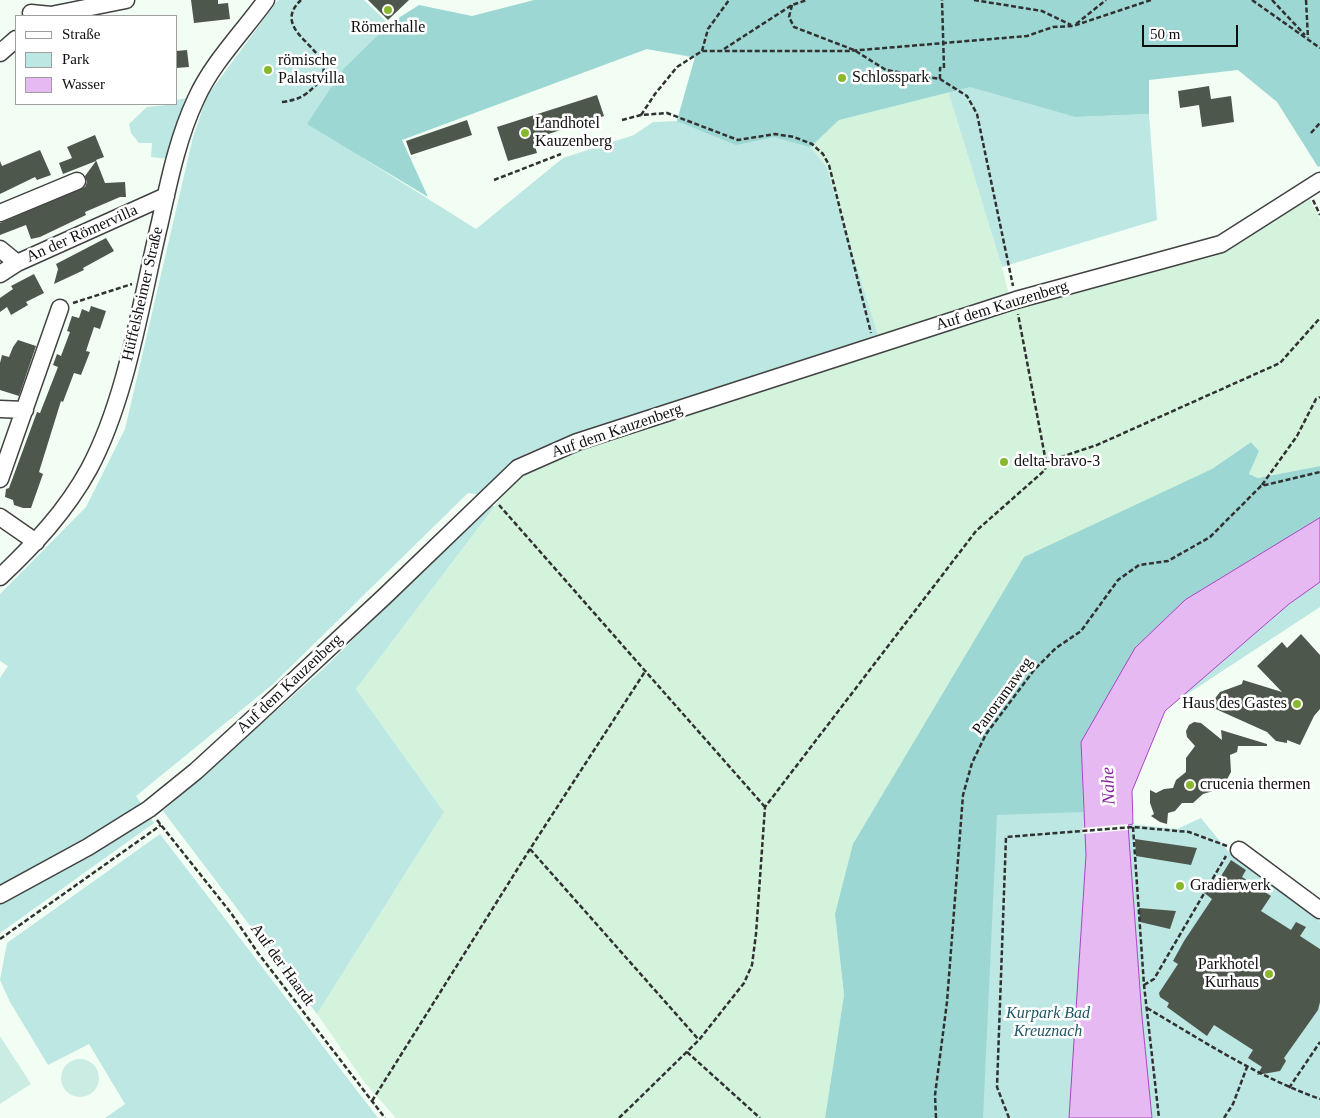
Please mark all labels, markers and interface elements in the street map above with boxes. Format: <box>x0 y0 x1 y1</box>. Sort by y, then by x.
marker: Römerhalle <box>382 4 394 16</box>
legend <box>15 15 178 105</box>
scale bar <box>1145 15 1241 47</box>
place label: Römerhalle <box>351 18 425 38</box>
text: Straße <box>62 26 100 42</box>
text: 50 m <box>1150 26 1180 42</box>
text: Park <box>62 51 90 67</box>
place label: römische Palastvilla <box>278 51 345 89</box>
marker: römische Palastvilla <box>262 64 274 76</box>
place label: Schlosspark <box>852 68 929 88</box>
marker: Schlosspark <box>836 72 848 84</box>
text: Wasser <box>62 76 105 92</box>
place label: Landhotel Kauzenberg <box>535 114 612 152</box>
marker: Landhotel Kauzenberg <box>519 127 531 139</box>
street label: An der Römervilla <box>23 201 141 267</box>
street label: Hüffelsheimer Straße <box>118 225 168 363</box>
street label: Auf dem Kauzenberg <box>933 277 1071 335</box>
street label: Auf dem Kauzenberg <box>549 400 685 462</box>
place label: delta-bravo-3 <box>1014 452 1100 472</box>
marker: delta-bravo-3 <box>998 456 1010 468</box>
street label: Auf dem Kauzenberg <box>233 630 347 738</box>
street label: Panoramaweg <box>969 654 1037 738</box>
place label: Haus des Gastes <box>1182 694 1287 714</box>
marker: Haus des Gastes <box>1291 698 1303 710</box>
water label: Nahe <box>1098 767 1120 805</box>
place label: crucenia thermen <box>1200 775 1311 795</box>
marker: crucenia thermen <box>1184 779 1196 791</box>
place label: Gradierwerk <box>1190 876 1271 896</box>
marker: Gradierwerk <box>1174 880 1186 892</box>
street label: Auf der Haardt <box>246 920 318 1010</box>
place label: Parkhotel Kurhaus <box>1198 955 1259 993</box>
marker: Parkhotel Kurhaus <box>1263 968 1275 980</box>
park label: Kurpark Bad Kreuznach <box>1006 1004 1090 1042</box>

